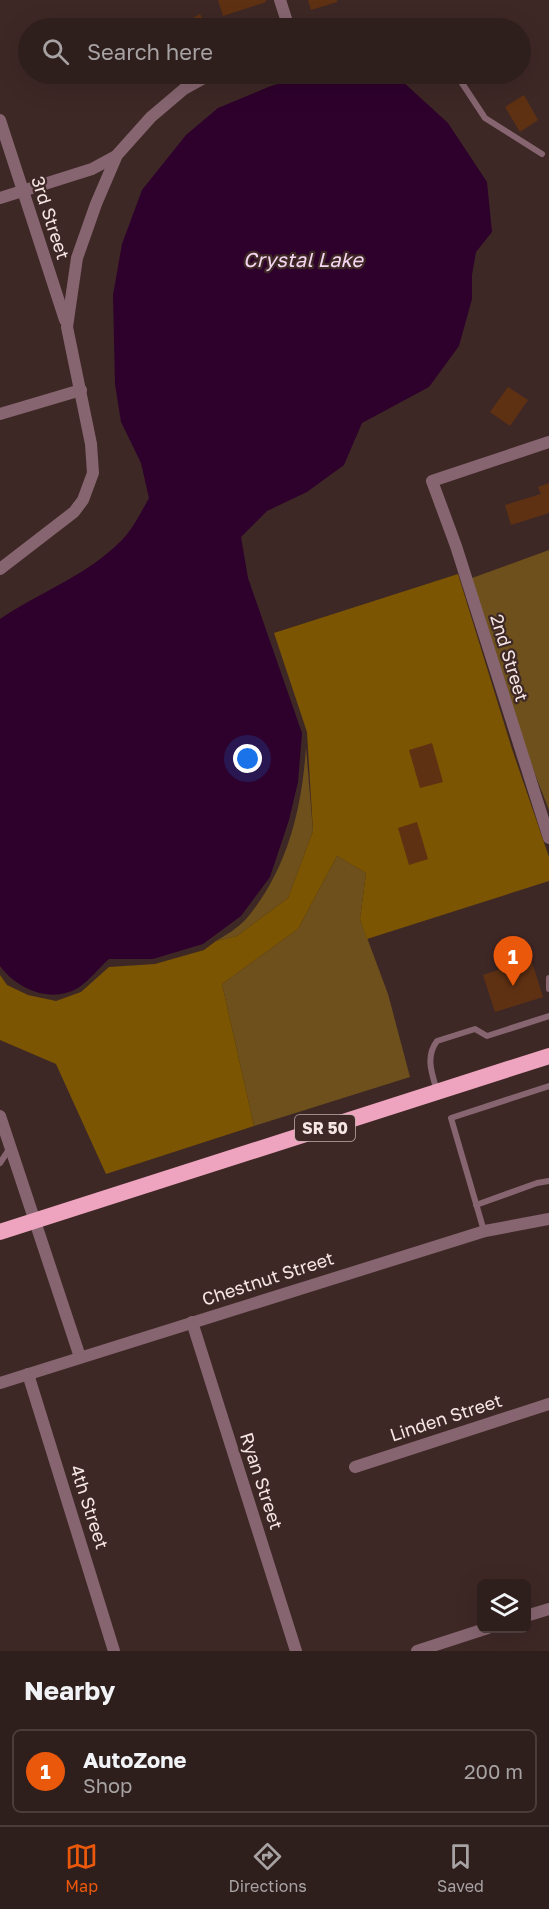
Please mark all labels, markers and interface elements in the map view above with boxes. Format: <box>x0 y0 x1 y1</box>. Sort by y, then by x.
search box <box>18 18 531 84</box>
icon: search <box>39 35 72 68</box>
text: Search here <box>87 38 213 65</box>
street label: 3rd Street <box>27 173 75 262</box>
water label: Crystal Lake <box>243 247 364 272</box>
street label: 2nd Street <box>486 611 534 704</box>
your location <box>233 744 262 773</box>
pin: 1 <box>494 936 532 986</box>
road number: SR 50 <box>295 1115 355 1141</box>
street label: Chestnut Street <box>199 1246 336 1310</box>
street label: Linden Street <box>387 1389 504 1446</box>
street label: Ryan Street <box>236 1429 288 1532</box>
street label: 4th Street <box>66 1462 114 1551</box>
map controls <box>477 1579 531 1633</box>
button: layers <box>477 1579 531 1633</box>
text: Nearby <box>24 1675 115 1706</box>
text: AutoZone <box>83 1746 187 1773</box>
text: 1 <box>40 1759 51 1783</box>
text: 200 m <box>464 1759 523 1783</box>
text: Shop <box>83 1773 132 1797</box>
tab: Map <box>65 1840 98 1896</box>
tab: Directions <box>229 1840 307 1896</box>
tab: Saved <box>437 1840 484 1896</box>

